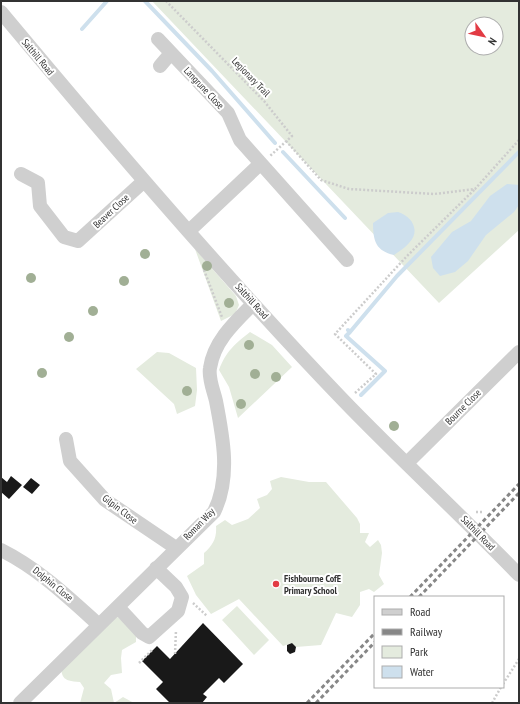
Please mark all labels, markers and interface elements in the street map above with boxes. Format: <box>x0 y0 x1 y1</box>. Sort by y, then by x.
north arrow <box>464 16 504 56</box>
text: N <box>485 35 500 48</box>
street label: Salthill Road <box>19 36 57 78</box>
street label: Legionary Trail <box>229 55 273 100</box>
street label: Langrune Close <box>181 64 227 112</box>
street label: Beaver Close <box>90 191 132 231</box>
street label: Salthill Road <box>233 280 271 322</box>
street label: Bourne Close <box>442 386 484 428</box>
street label: Gilpin Close <box>100 491 140 527</box>
street label: Roman Way <box>181 505 218 543</box>
street label: Salthill Road <box>458 513 498 553</box>
street label: Dolphin Close <box>30 564 76 604</box>
place label: Fishbourne CofE Primary School <box>284 572 341 597</box>
marker: Fishbourne CofE Primary School <box>271 579 281 589</box>
legend <box>374 596 504 688</box>
text: Road <box>410 604 430 619</box>
text: Railway <box>410 624 443 639</box>
text: Park <box>410 644 428 659</box>
text: Water <box>410 664 435 679</box>

